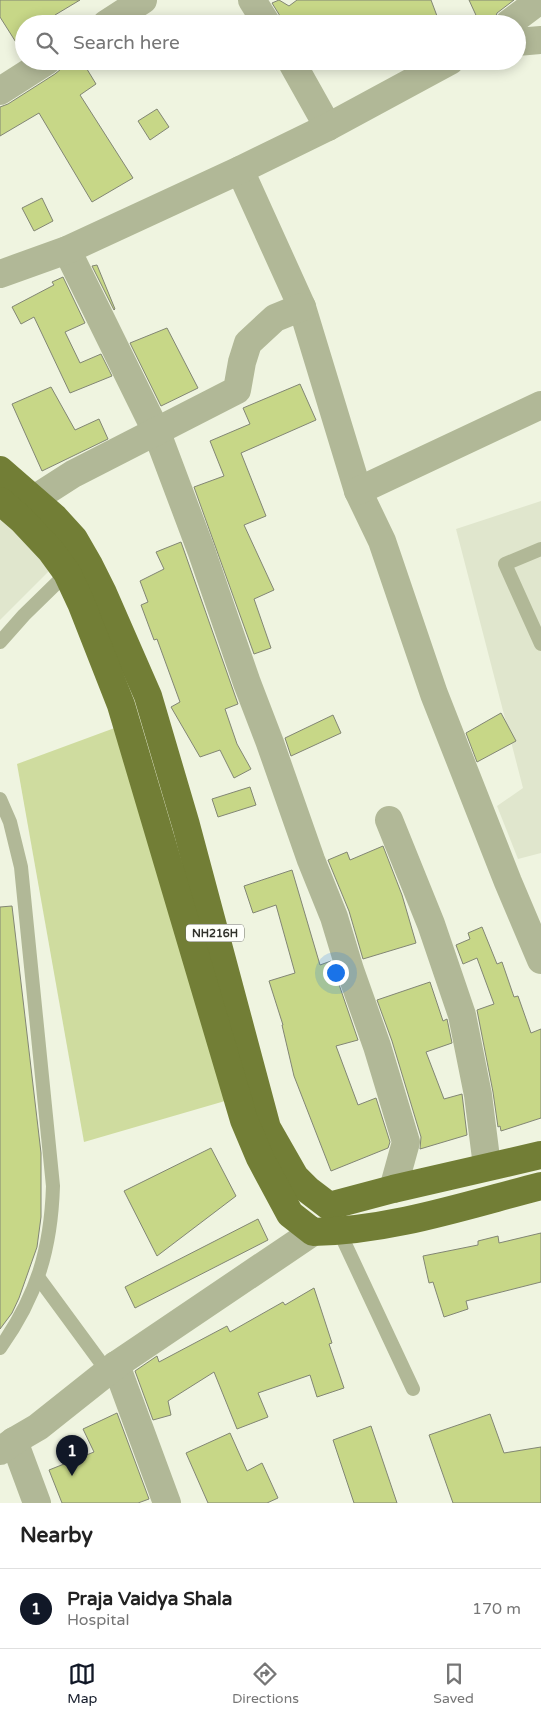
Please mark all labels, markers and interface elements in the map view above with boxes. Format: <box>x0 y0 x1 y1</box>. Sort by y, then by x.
search box <box>15 15 526 70</box>
icon: search <box>33 29 61 57</box>
text: Search here <box>73 32 180 54</box>
road number: NH216H <box>186 924 244 941</box>
your location <box>323 960 349 986</box>
pin: 1 <box>56 1435 88 1476</box>
text: Nearby <box>20 1523 93 1548</box>
text: Praja Vaidya Shala <box>67 1588 232 1610</box>
text: 1 <box>31 1599 41 1619</box>
text: 170 m <box>472 1599 521 1619</box>
text: Hospital <box>67 1610 129 1630</box>
tab: Map <box>67 1660 97 1707</box>
tab: Directions <box>232 1660 299 1707</box>
tab: Saved <box>433 1660 474 1707</box>

